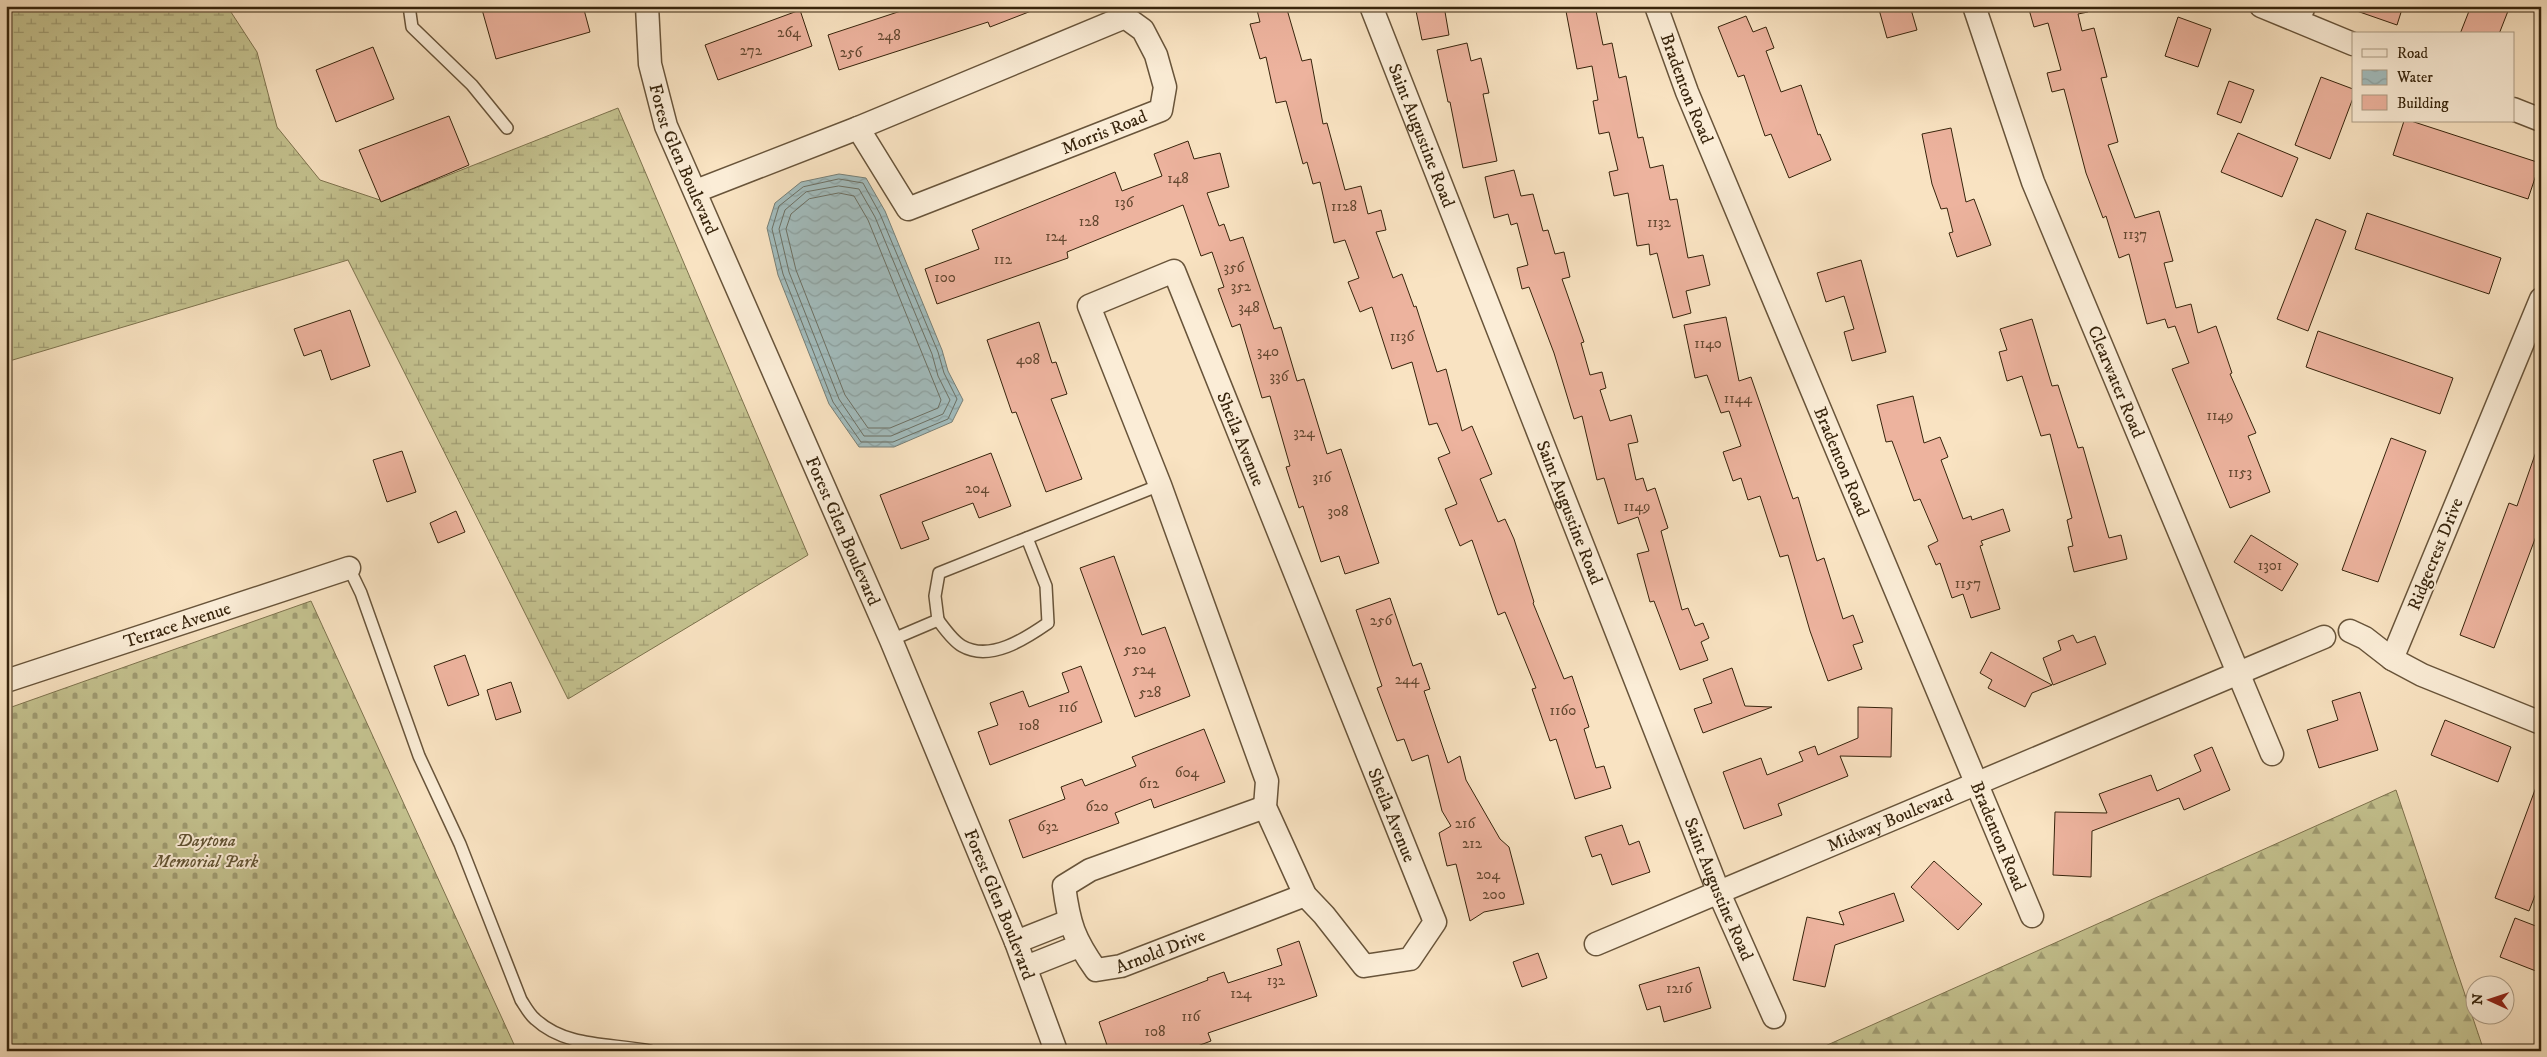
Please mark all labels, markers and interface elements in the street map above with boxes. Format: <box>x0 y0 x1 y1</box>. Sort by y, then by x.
house number: 264 <box>777 23 801 42</box>
house number: 248 <box>877 26 901 45</box>
street label: Bradenton Road <box>1655 31 1717 147</box>
legend <box>2352 32 2514 122</box>
house number: 272 <box>740 41 763 60</box>
house number: 256 <box>840 43 863 62</box>
text: Road <box>2397 44 2429 63</box>
street label: Saint Augustine Road <box>1383 61 1459 211</box>
text: Water <box>2396 68 2433 87</box>
street label: Forest Glen Boulevard <box>644 82 722 238</box>
text: Building <box>2397 94 2449 113</box>
street label: Morris Road <box>1059 106 1150 160</box>
house number: 148 <box>1167 169 1189 188</box>
house number: 136 <box>1115 193 1135 212</box>
house number: 1128 <box>1331 197 1357 216</box>
house number: 128 <box>1079 212 1099 231</box>
house number: 1132 <box>1647 213 1672 232</box>
house number: 1137 <box>2123 225 2147 244</box>
house number: 124 <box>1045 227 1067 246</box>
house number: 112 <box>994 250 1013 269</box>
house number: 356 <box>1224 258 1246 277</box>
house number: 100 <box>934 268 956 287</box>
house number: 352 <box>1231 277 1252 296</box>
house number: 348 <box>1238 298 1260 317</box>
street label: Clearwater Road <box>2082 323 2149 441</box>
house number: 1136 <box>1390 327 1415 346</box>
house number: 1140 <box>1694 334 1722 353</box>
house number: 340 <box>1257 342 1279 361</box>
house number: 408 <box>1016 350 1040 369</box>
house number: 336 <box>1270 367 1290 386</box>
street label: Sheila Avenue <box>1211 389 1269 490</box>
house number: 1144 <box>1724 389 1753 408</box>
street label: Bradenton Road <box>1808 404 1873 520</box>
house number: 1149 <box>2206 406 2234 425</box>
house number: 324 <box>1293 423 1315 442</box>
street label: Saint Augustine Road <box>1531 438 1607 588</box>
street label: Forest Glen Boulevard <box>800 453 885 609</box>
house number: 1153 <box>2228 463 2252 482</box>
house number: 316 <box>1313 468 1333 487</box>
house number: 204 <box>965 479 989 498</box>
street label: Ridgecrest Drive <box>2403 495 2468 614</box>
house number: 1149 <box>1623 497 1651 516</box>
house number: 308 <box>1327 502 1349 521</box>
house number: 1301 <box>2258 556 2282 575</box>
house number: 1157 <box>1955 574 1981 593</box>
street label: Terrace Avenue <box>121 598 234 653</box>
house number: 256 <box>1370 611 1393 630</box>
house number: 520 <box>1124 640 1146 659</box>
house number: 524 <box>1132 660 1156 679</box>
house number: 244 <box>1395 670 1420 689</box>
house number: 528 <box>1139 683 1161 702</box>
house number: 116 <box>1059 698 1079 717</box>
house number: 1160 <box>1550 701 1576 720</box>
house number: 108 <box>1018 716 1040 735</box>
house number: 604 <box>1175 763 1200 782</box>
street label: Sheila Avenue <box>1362 765 1420 866</box>
house number: 612 <box>1139 774 1160 793</box>
street label: Bradenton Road <box>1965 778 2030 894</box>
street label: Midway Boulevard <box>1824 785 1957 857</box>
house number: 620 <box>1085 797 1109 816</box>
house number: 216 <box>1455 814 1477 833</box>
street label: Saint Augustine Road <box>1679 815 1758 964</box>
house number: 632 <box>1038 817 1059 836</box>
street label: Forest Glen Boulevard <box>959 826 1039 983</box>
park label: Daytona Memorial Park <box>152 830 259 873</box>
house number: 212 <box>1462 834 1483 853</box>
house number: 204 <box>1476 865 1500 884</box>
house number: 200 <box>1482 885 1506 904</box>
street label: Arnold Drive <box>1112 925 1209 979</box>
house number: 132 <box>1267 971 1286 990</box>
north arrow <box>2464 974 2514 1024</box>
house number: 1216 <box>1666 979 1693 998</box>
house number: 124 <box>1230 984 1252 1003</box>
text: N <box>2469 993 2487 1006</box>
house number: 116 <box>1182 1007 1202 1026</box>
house number: 108 <box>1144 1022 1166 1041</box>

